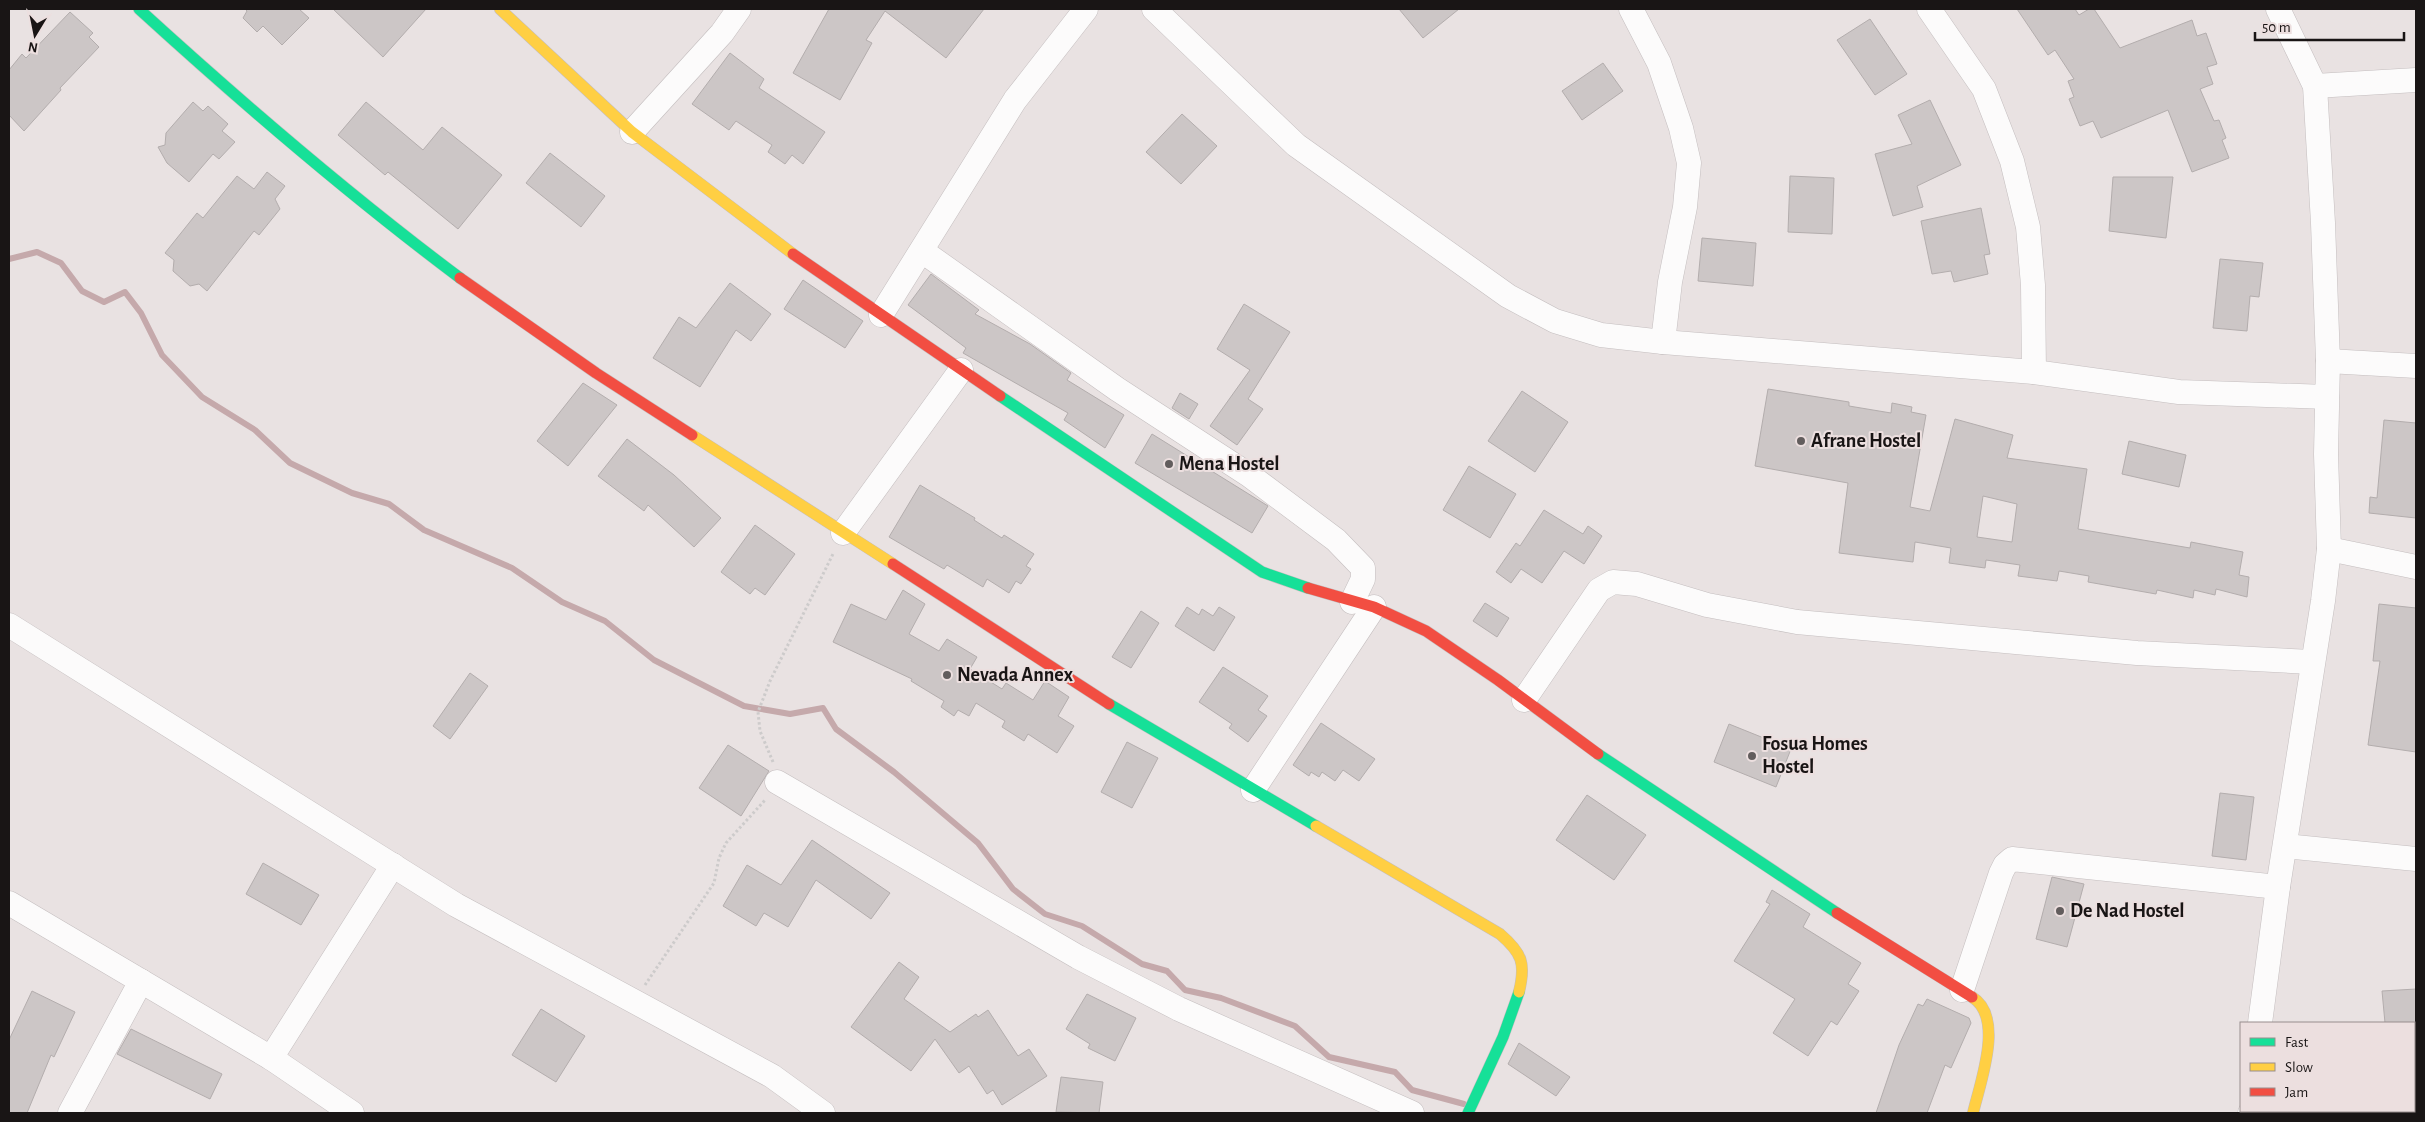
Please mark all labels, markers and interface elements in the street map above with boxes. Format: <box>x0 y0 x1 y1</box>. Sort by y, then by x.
north arrow <box>10 10 60 60</box>
scale bar <box>2255 10 2404 42</box>
text: 50 m <box>2262 20 2291 35</box>
text: N <box>27 39 39 55</box>
place label: Afrane Hostel <box>1811 431 1921 451</box>
marker: Afrane Hostel <box>1795 435 1807 447</box>
place label: Mena Hostel <box>1179 454 1280 474</box>
marker: Mena Hostel <box>1163 458 1175 470</box>
place label: Nevada Annex <box>957 665 1074 685</box>
marker: Nevada Annex <box>941 669 953 681</box>
place label: Fosua Homes Hostel <box>1762 734 1868 777</box>
marker: Fosua Homes Hostel <box>1746 750 1758 762</box>
place label: De Nad Hostel <box>2070 901 2185 921</box>
marker: De Nad Hostel <box>2054 905 2066 917</box>
legend <box>2240 1022 2415 1112</box>
text: Fast <box>2285 1035 2309 1050</box>
text: Slow <box>2285 1060 2313 1075</box>
text: Jam <box>2285 1085 2308 1100</box>

